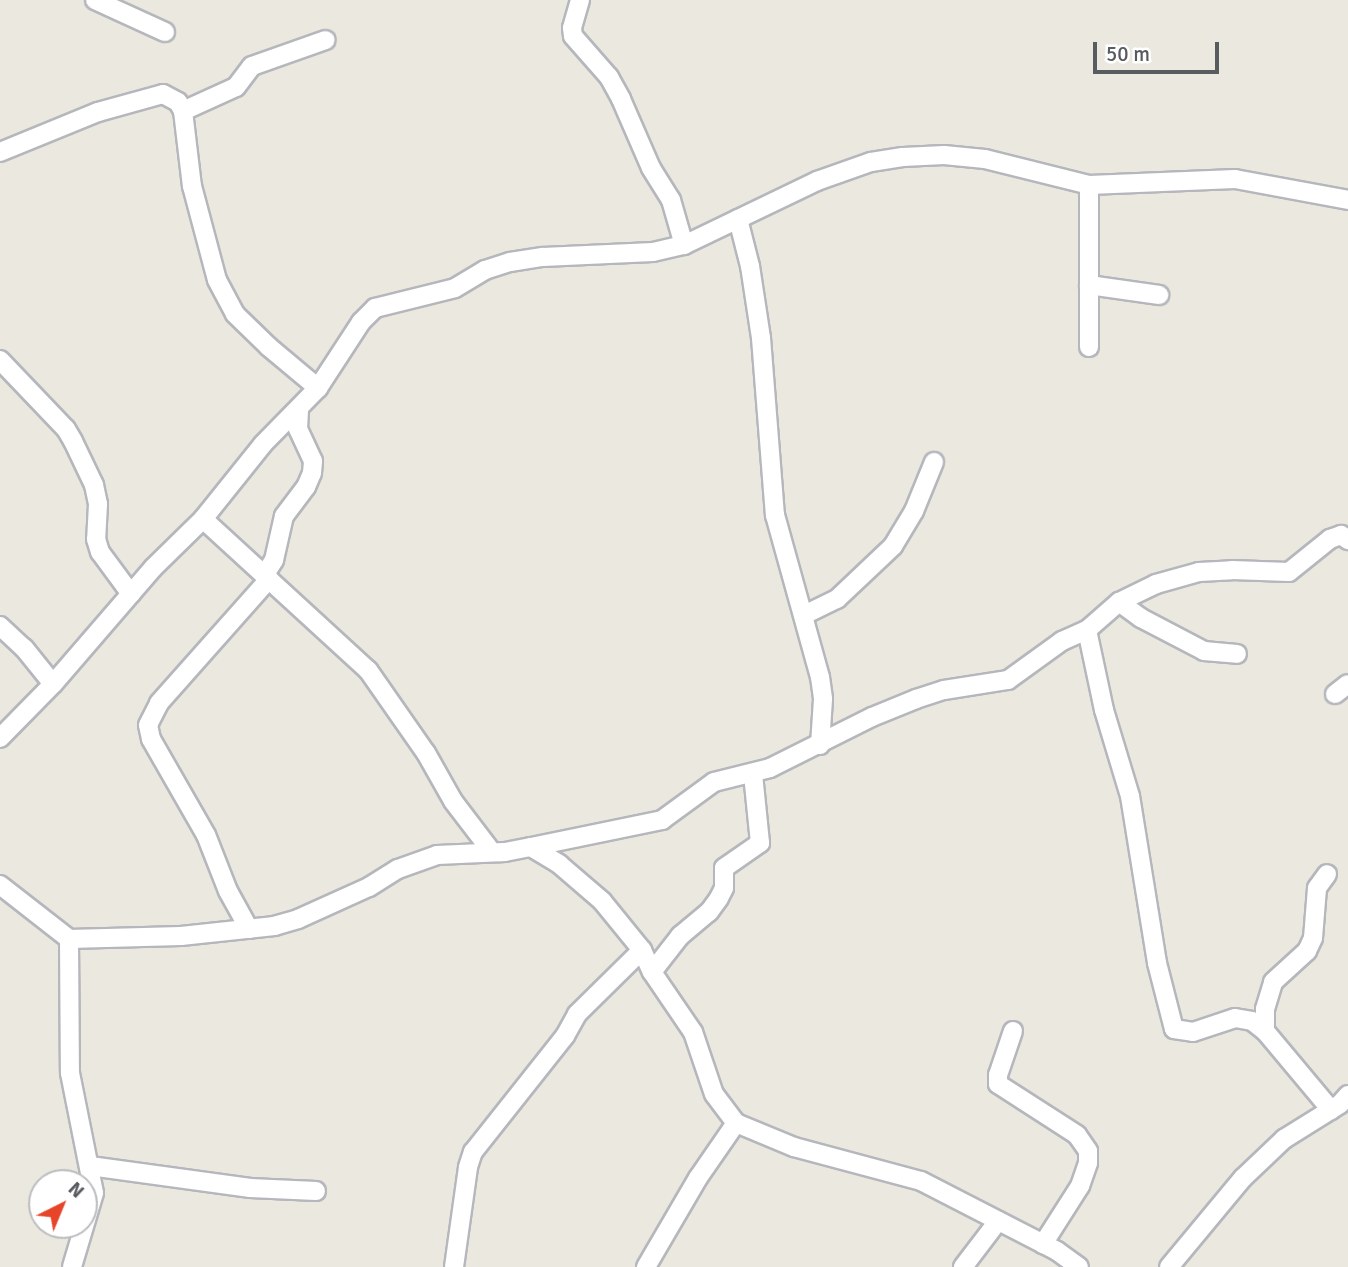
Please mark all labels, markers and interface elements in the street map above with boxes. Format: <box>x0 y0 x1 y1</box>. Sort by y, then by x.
scale bar <box>1096 28 1222 72</box>
text: 50 m <box>1106 41 1150 67</box>
north arrow <box>28 1169 98 1239</box>
text: N <box>63 1177 89 1203</box>

